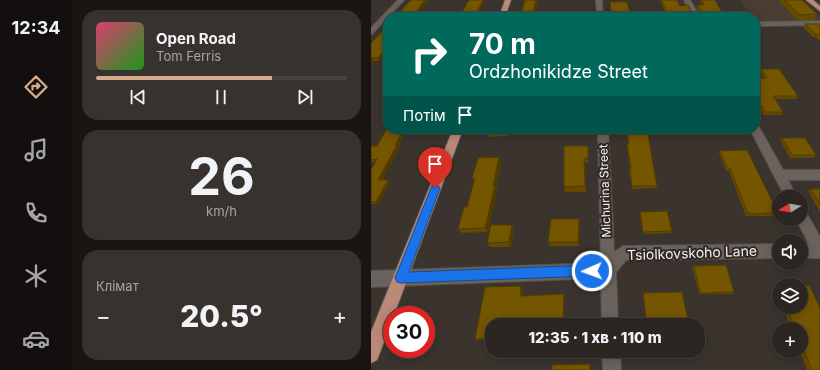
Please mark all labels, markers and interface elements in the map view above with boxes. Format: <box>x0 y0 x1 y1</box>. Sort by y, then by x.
text: 12:34 <box>12 17 60 38</box>
text: 70 m <box>469 27 536 61</box>
icon: right <box>403 28 455 80</box>
text: Open Road <box>156 29 236 48</box>
text: Tom Ferris <box>156 48 221 64</box>
text: Ordzhonikidze Street <box>469 61 648 82</box>
icon: directions <box>22 73 50 101</box>
icon: previous <box>127 86 149 108</box>
icon: pause <box>210 86 232 108</box>
icon: next <box>294 86 316 108</box>
icon: arrive <box>454 104 476 126</box>
text: Потім <box>403 106 446 125</box>
icon: music <box>22 136 50 164</box>
street label: Michurina Street <box>595 144 614 238</box>
text: 26 <box>188 145 255 208</box>
pin <box>418 147 452 188</box>
icon: arrive <box>424 153 446 175</box>
north arrow <box>772 190 808 226</box>
map controls <box>772 190 808 358</box>
icon: phone <box>22 199 50 227</box>
text: km/h <box>206 203 237 219</box>
button: sound <box>772 234 808 270</box>
street label: Tsiolkovskoho Lane <box>627 242 757 263</box>
position arrow <box>571 250 613 292</box>
icon: climate <box>22 262 50 290</box>
text: Клімат <box>96 278 139 294</box>
button: layers <box>772 278 808 314</box>
text: 20.5° <box>180 298 263 334</box>
text: − <box>96 303 111 329</box>
text: + <box>332 303 347 329</box>
speed limit sign: 30 <box>383 306 435 358</box>
button: + <box>772 322 808 358</box>
icon: car <box>22 325 50 353</box>
text: 12:35 · 1 хв · 110 m <box>528 328 662 347</box>

